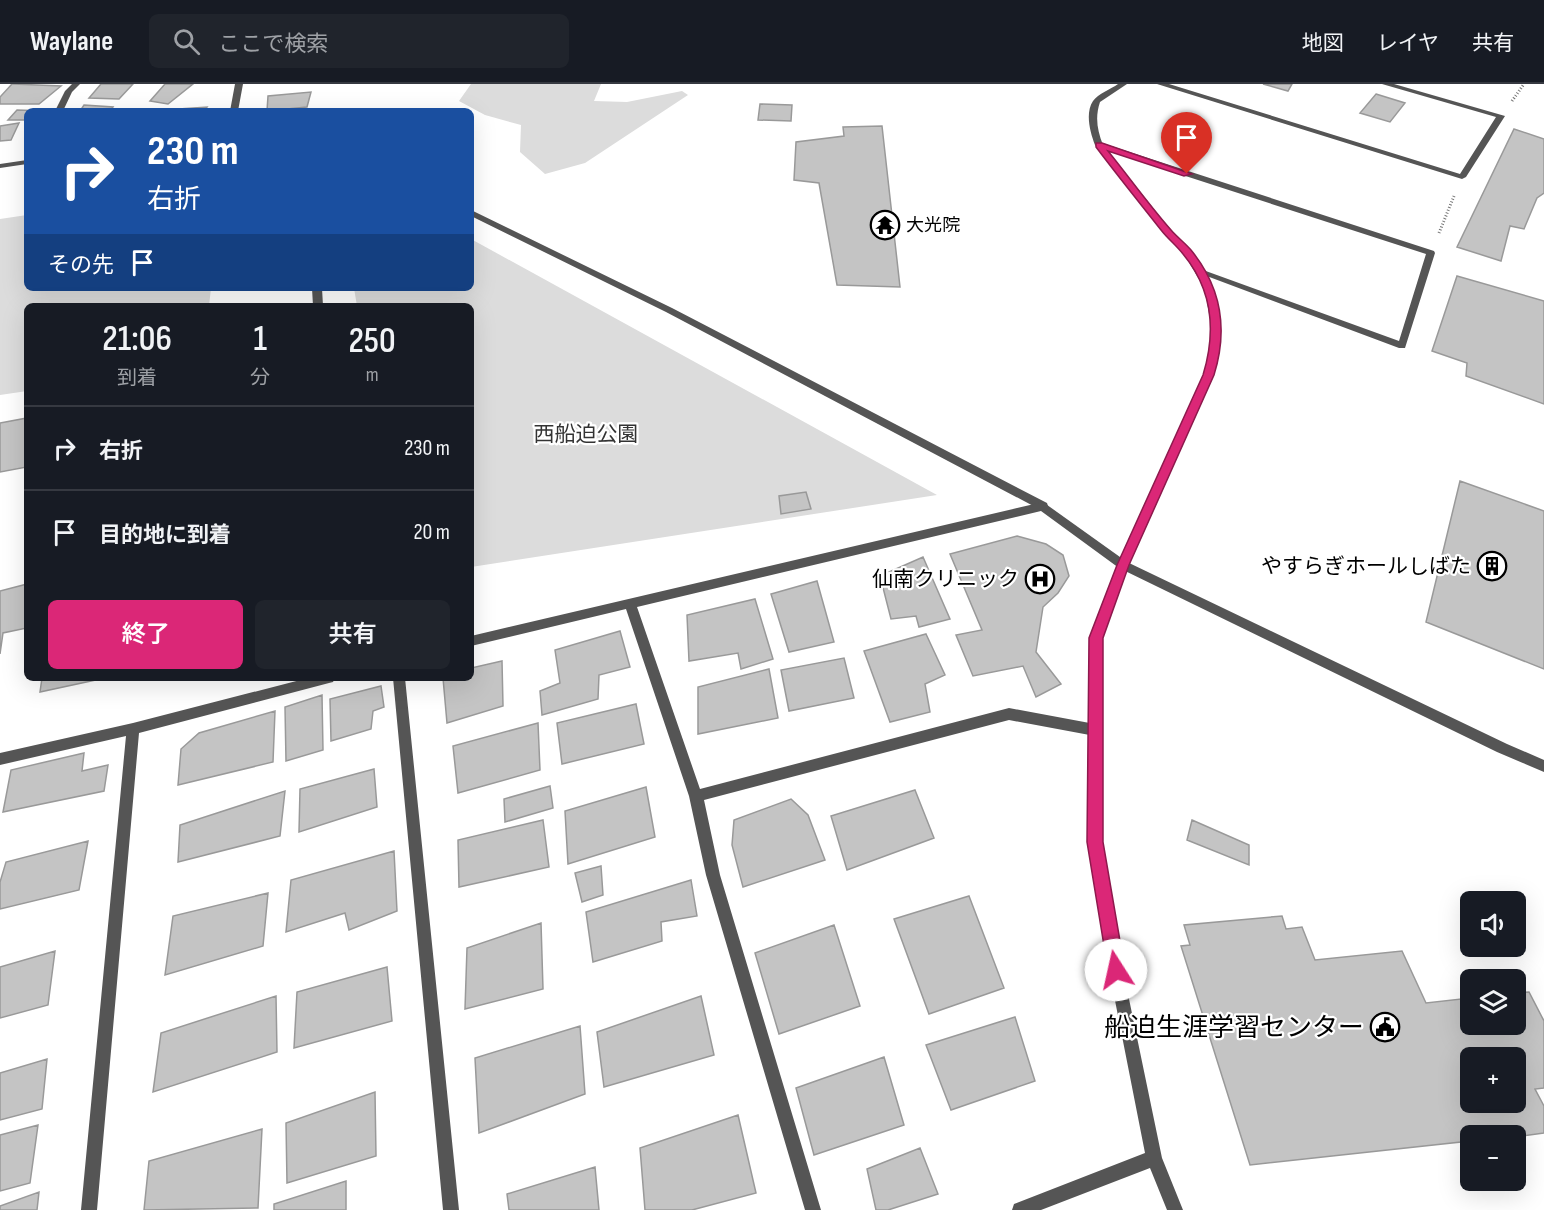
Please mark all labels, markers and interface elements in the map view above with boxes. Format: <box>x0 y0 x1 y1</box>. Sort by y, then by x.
search box <box>149 14 569 68</box>
text: Waylane <box>30 25 113 58</box>
icon: search <box>170 25 203 58</box>
text: ここで検索 <box>218 31 328 58</box>
text: 地図 <box>1302 31 1344 56</box>
text: レイヤ <box>1377 31 1439 56</box>
text: 共有 <box>1472 31 1514 56</box>
pin <box>1161 112 1212 174</box>
icon: arrive <box>1170 121 1203 154</box>
text: 230 m <box>147 126 239 177</box>
icon: right <box>48 132 126 210</box>
text: 右折 <box>147 184 201 216</box>
temple icon: 大光院 <box>869 209 901 241</box>
place label: 大光院 <box>906 215 960 236</box>
icon: arrive <box>126 246 159 279</box>
text: その先 <box>48 252 114 279</box>
text: 21:06 <box>102 318 172 361</box>
text: 1 <box>253 318 267 361</box>
text: 250 <box>348 320 396 363</box>
text: m <box>366 363 378 387</box>
text: 到着 <box>117 366 157 390</box>
text: 分 <box>250 366 270 390</box>
park label: 西船迫公園 <box>534 422 639 447</box>
icon: right <box>48 432 81 465</box>
text: 230 m <box>404 435 450 462</box>
text: 右折 <box>99 438 143 465</box>
icon: arrive <box>48 516 81 549</box>
text: 20 m <box>414 519 450 546</box>
text: 目的地に到着 <box>99 522 231 549</box>
building icon: やすらぎホールしばた <box>1476 550 1508 582</box>
place label: やすらぎホールしばた <box>1261 554 1471 579</box>
hospital icon: 仙南クリニック <box>1024 563 1056 595</box>
place label: 仙南クリニック <box>872 567 1019 592</box>
button: 終了 <box>48 600 243 669</box>
button: 共有 <box>255 600 450 669</box>
map controls <box>1460 891 1526 1191</box>
button: sound <box>1460 891 1526 957</box>
position arrow <box>1084 938 1148 1002</box>
button: layers <box>1460 969 1526 1035</box>
public building icon: 船迫生涯学習センター <box>1369 1011 1401 1043</box>
place label: 船迫生涯学習センター <box>1104 1013 1364 1044</box>
button: + <box>1460 1047 1526 1113</box>
button: − <box>1460 1125 1526 1191</box>

